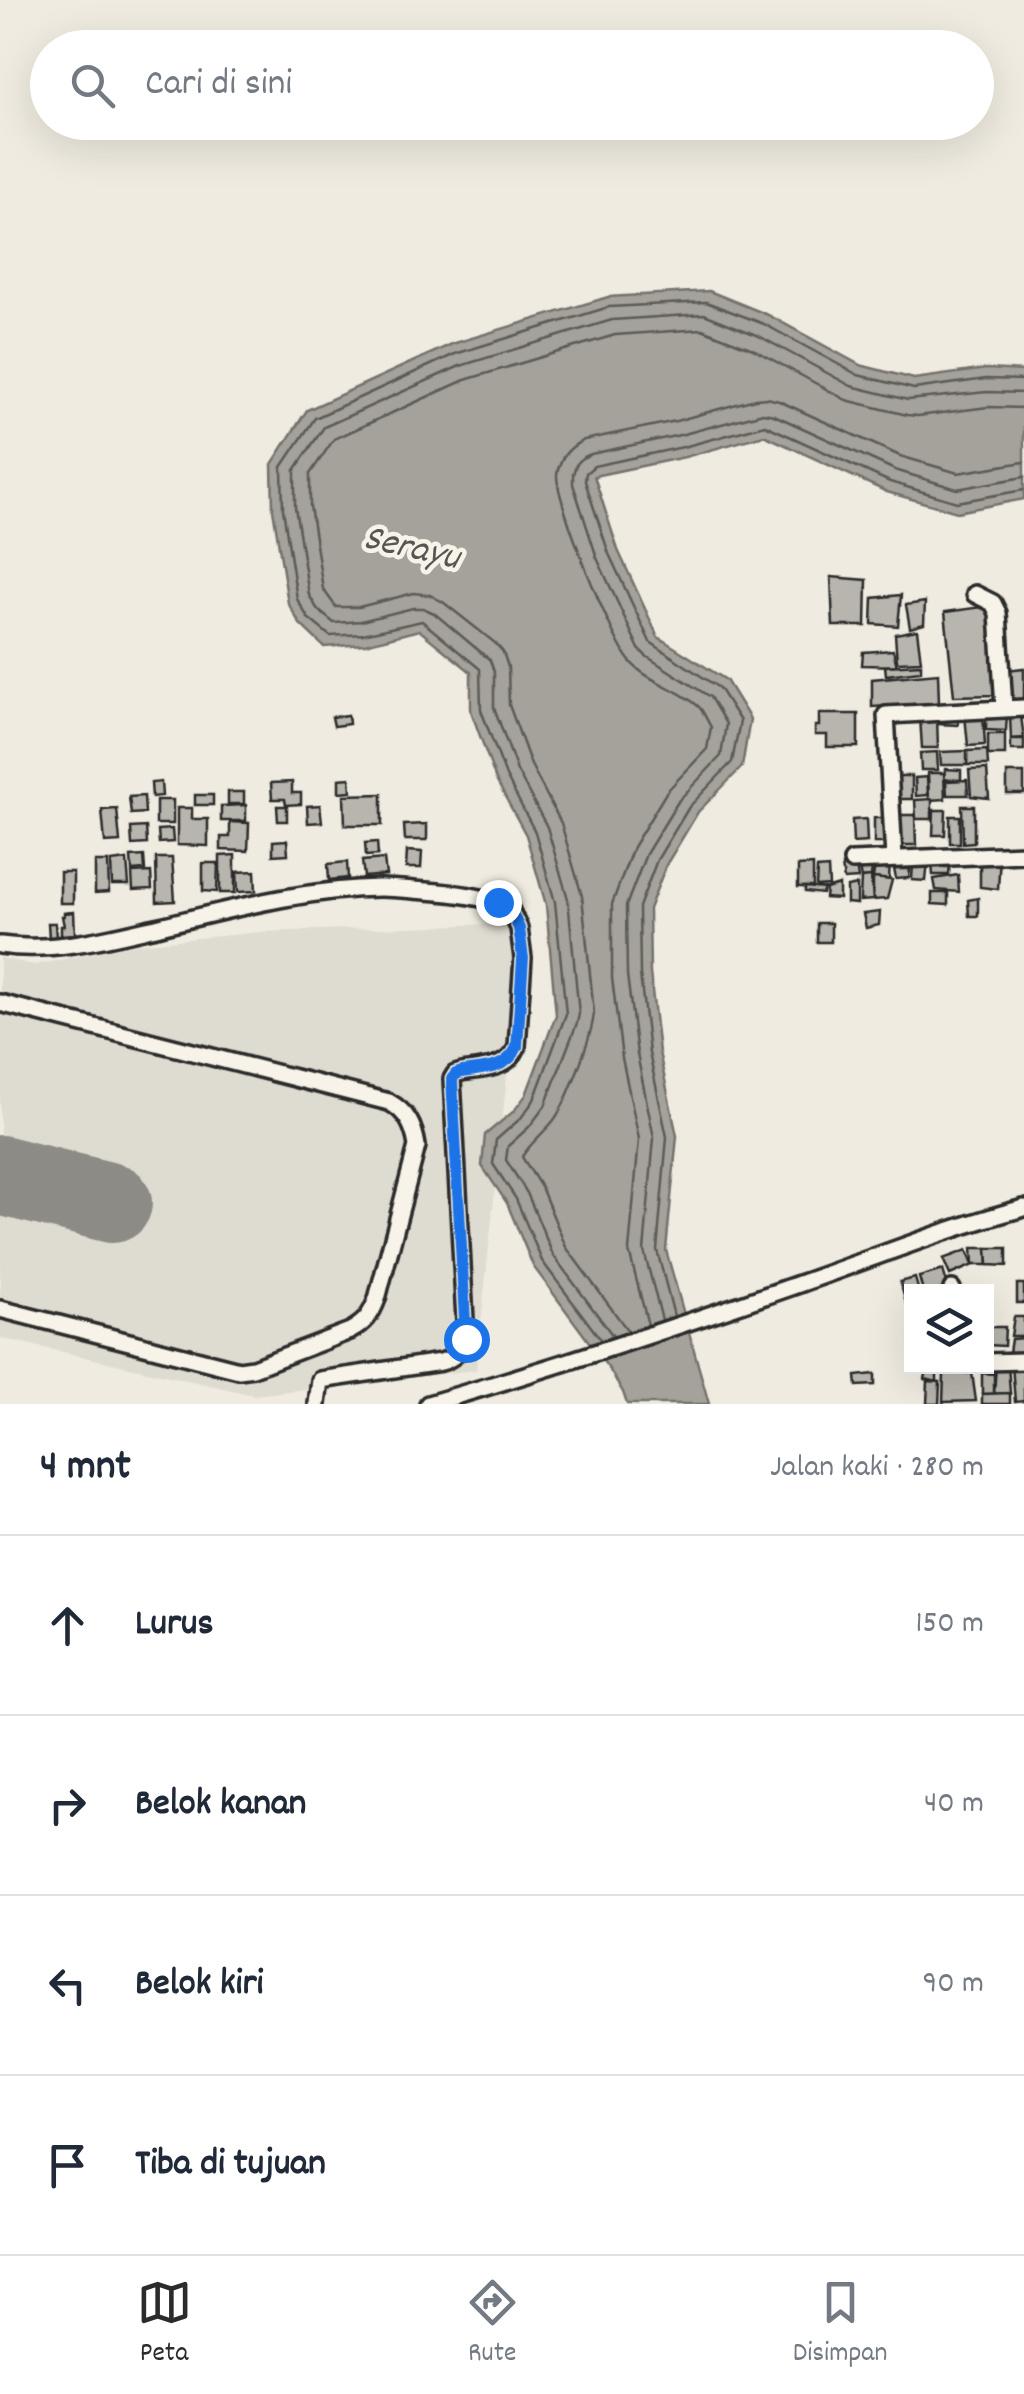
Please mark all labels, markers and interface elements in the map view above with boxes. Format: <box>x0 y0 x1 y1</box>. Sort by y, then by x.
search box <box>30 30 994 140</box>
icon: search <box>65 58 120 113</box>
text: Cari di sini <box>145 58 292 113</box>
water label: Serayu <box>357 512 467 588</box>
route end <box>476 880 522 926</box>
map controls <box>904 1284 994 1374</box>
button: layers <box>904 1284 994 1374</box>
route start <box>444 1317 490 1363</box>
text: 4 mnt <box>40 1439 131 1499</box>
text: Jalan kaki · 280 m <box>770 1446 984 1492</box>
icon: ahead <box>40 1598 95 1653</box>
text: Lurus <box>135 1598 213 1653</box>
text: 150 m <box>915 1602 984 1648</box>
icon: right <box>40 1778 95 1833</box>
text: Belok kanan <box>135 1778 306 1833</box>
text: 40 m <box>924 1782 984 1828</box>
icon: left <box>40 1958 95 2013</box>
text: Belok kiri <box>135 1958 264 2013</box>
text: 90 m <box>923 1962 984 2008</box>
icon: arrive <box>40 2138 95 2193</box>
text: Tiba di tujuan <box>135 2138 326 2193</box>
tab: Peta <box>137 2275 192 2375</box>
tab: Rute <box>465 2275 520 2375</box>
tab: Disimpan <box>793 2275 887 2375</box>

